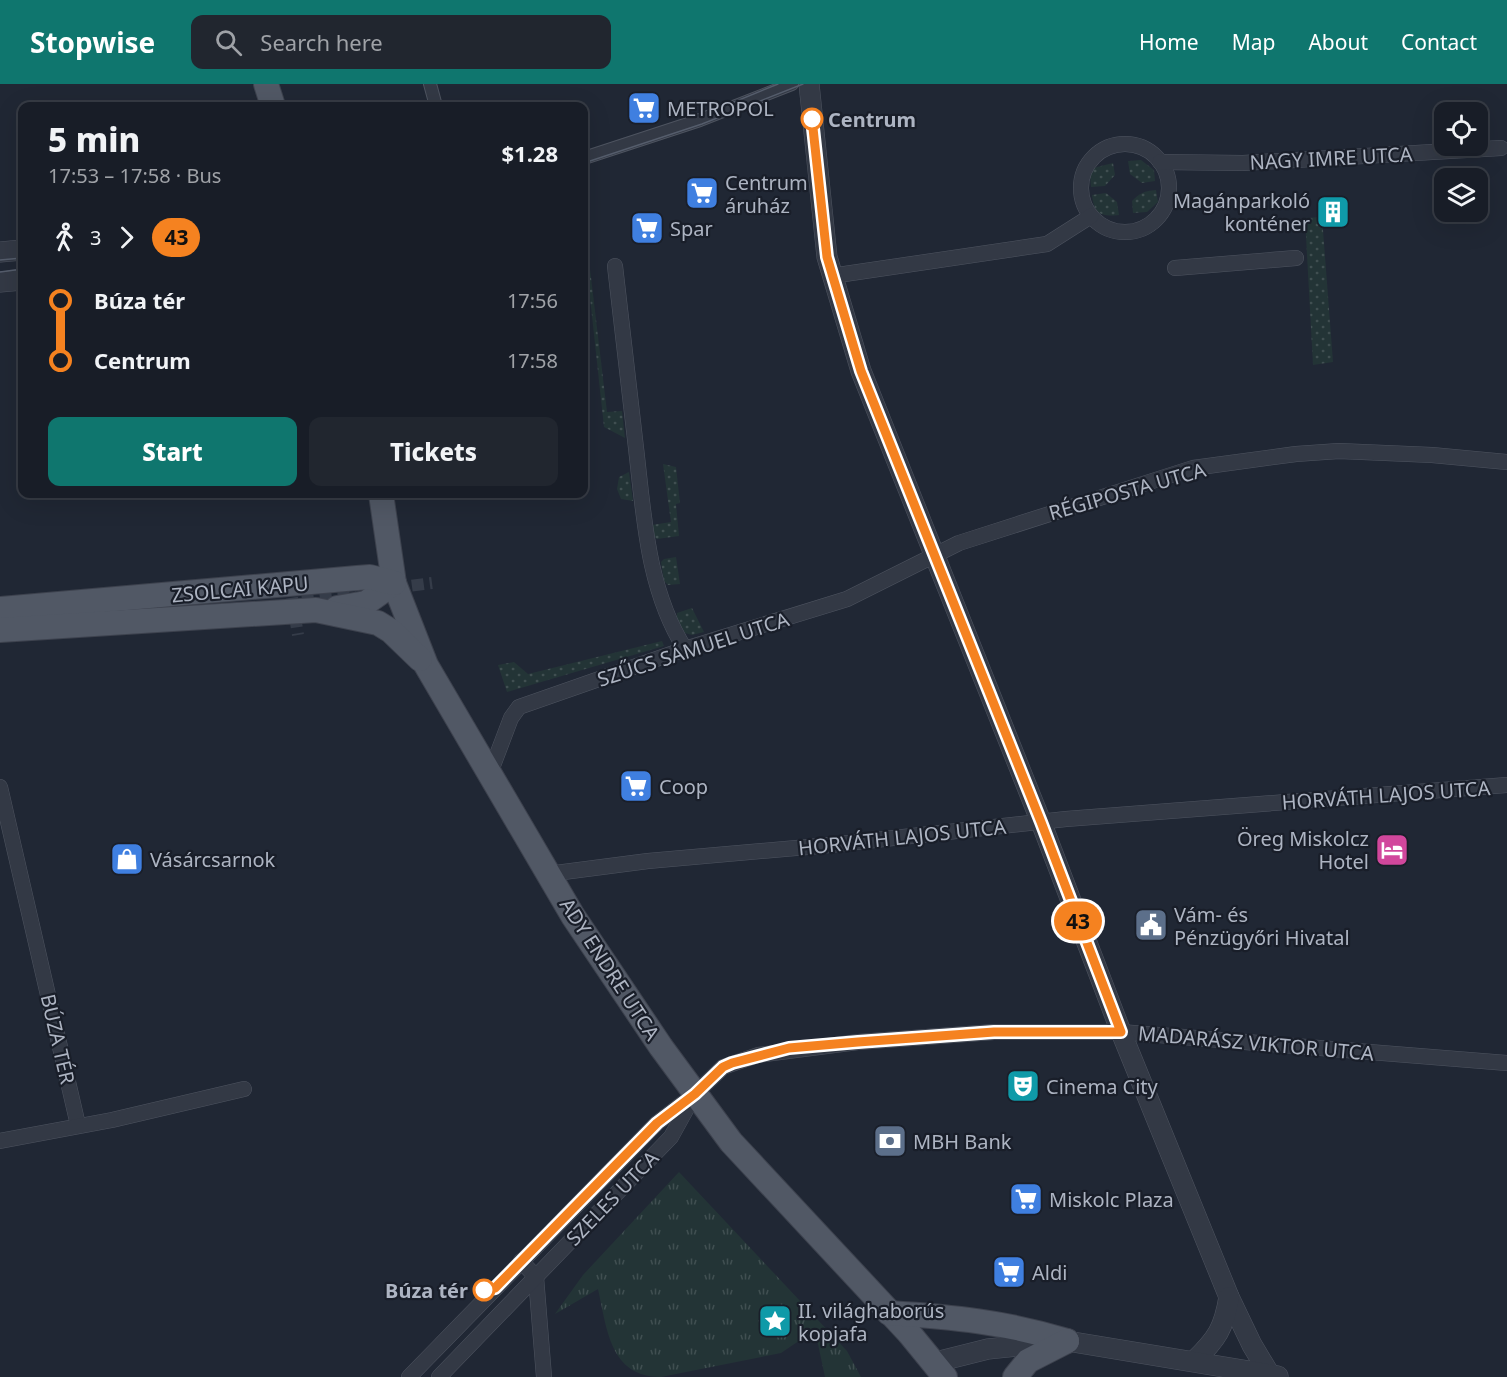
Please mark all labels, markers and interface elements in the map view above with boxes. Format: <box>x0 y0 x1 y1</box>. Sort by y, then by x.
search box <box>191 15 611 69</box>
text: Stopwise <box>30 23 155 61</box>
icon: search <box>212 26 245 59</box>
text: Search here <box>260 27 383 57</box>
text: Home <box>1139 28 1199 56</box>
text: Map <box>1232 28 1275 56</box>
text: About <box>1308 28 1368 56</box>
text: Contact <box>1401 28 1477 56</box>
supermarket icon: METROPOL <box>626 90 662 126</box>
place label: METROPOL <box>667 95 774 122</box>
map controls <box>1434 102 1488 222</box>
button: locate <box>1434 102 1488 156</box>
place label: Centrum <box>828 106 916 133</box>
marker: Centrum <box>801 108 823 130</box>
text: 5 min <box>48 117 140 162</box>
text: $1.28 <box>501 138 558 168</box>
street label: NAGY IMRE UTCA <box>1249 140 1413 176</box>
text: 17:53 – 17:58 · Bus <box>48 162 221 189</box>
button: layers <box>1434 168 1488 222</box>
place label: Centrum áruház <box>725 169 808 219</box>
supermarket icon: Centrum áruház <box>684 175 720 211</box>
place label: Magánparkoló konténer <box>1173 187 1310 237</box>
building icon: Magánparkoló konténer <box>1315 194 1351 230</box>
supermarket icon: Spar <box>629 210 665 246</box>
place label: Spar <box>670 215 713 242</box>
icon: walk <box>48 221 81 254</box>
icon: forward <box>110 221 143 254</box>
text: 43 <box>164 223 188 251</box>
text: 3 <box>90 224 101 251</box>
text: Búza tér <box>94 285 185 315</box>
text: 17:56 <box>507 287 558 314</box>
text: Centrum <box>94 345 191 375</box>
text: 17:58 <box>507 347 558 374</box>
button: Start <box>48 417 297 486</box>
button: Tickets <box>309 417 558 486</box>
street label: RÉGIPOSTA UTCA <box>1045 456 1209 526</box>
street label: ZSOLCAI KAPU <box>170 570 310 608</box>
street label: SZŰCS SÁMUEL UTCA <box>594 605 792 693</box>
supermarket icon: Coop <box>618 768 654 804</box>
place label: Coop <box>659 773 708 800</box>
street label: HORVÁTH LAJOS UTCA <box>1281 774 1491 816</box>
street label: HORVÁTH LAJOS UTCA <box>797 813 1007 861</box>
place label: Öreg Miskolcz Hotel <box>1237 825 1369 875</box>
hotel icon: Öreg Miskolcz Hotel <box>1374 832 1410 868</box>
shop icon: Vásárcsarnok <box>109 841 145 877</box>
place label: Vásárcsarnok <box>150 846 276 873</box>
street label: ADY ENDRE UTCA <box>554 893 666 1045</box>
place label: Vám- és Pénzügyőri Hivatal <box>1174 901 1350 951</box>
line badge: 43 <box>1051 902 1105 940</box>
text: 43 <box>1066 907 1090 935</box>
public building icon: Vám- és Pénzügyőri Hivatal <box>1133 907 1169 943</box>
street label: BÚZA TÉR <box>35 991 82 1087</box>
street label: MADARÁSZ VIKTOR UTCA <box>1137 1019 1375 1067</box>
theatre icon: Cinema City <box>1005 1068 1041 1104</box>
place label: Cinema City <box>1046 1073 1159 1100</box>
bank icon: MBH Bank <box>872 1123 908 1159</box>
place label: MBH Bank <box>913 1128 1012 1155</box>
street label: SZELES UTCA <box>560 1145 664 1251</box>
supermarket icon: Miskolc Plaza <box>1008 1181 1044 1217</box>
place label: Miskolc Plaza <box>1049 1186 1174 1213</box>
supermarket icon: Aldi <box>991 1254 1027 1290</box>
place label: Aldi <box>1032 1259 1067 1286</box>
place label: Búza tér <box>385 1277 468 1304</box>
marker: Búza tér <box>473 1279 495 1301</box>
place label: II. világhaborús kopjafa <box>798 1297 944 1347</box>
place icon: II. világhaborús kopjafa <box>757 1303 793 1339</box>

